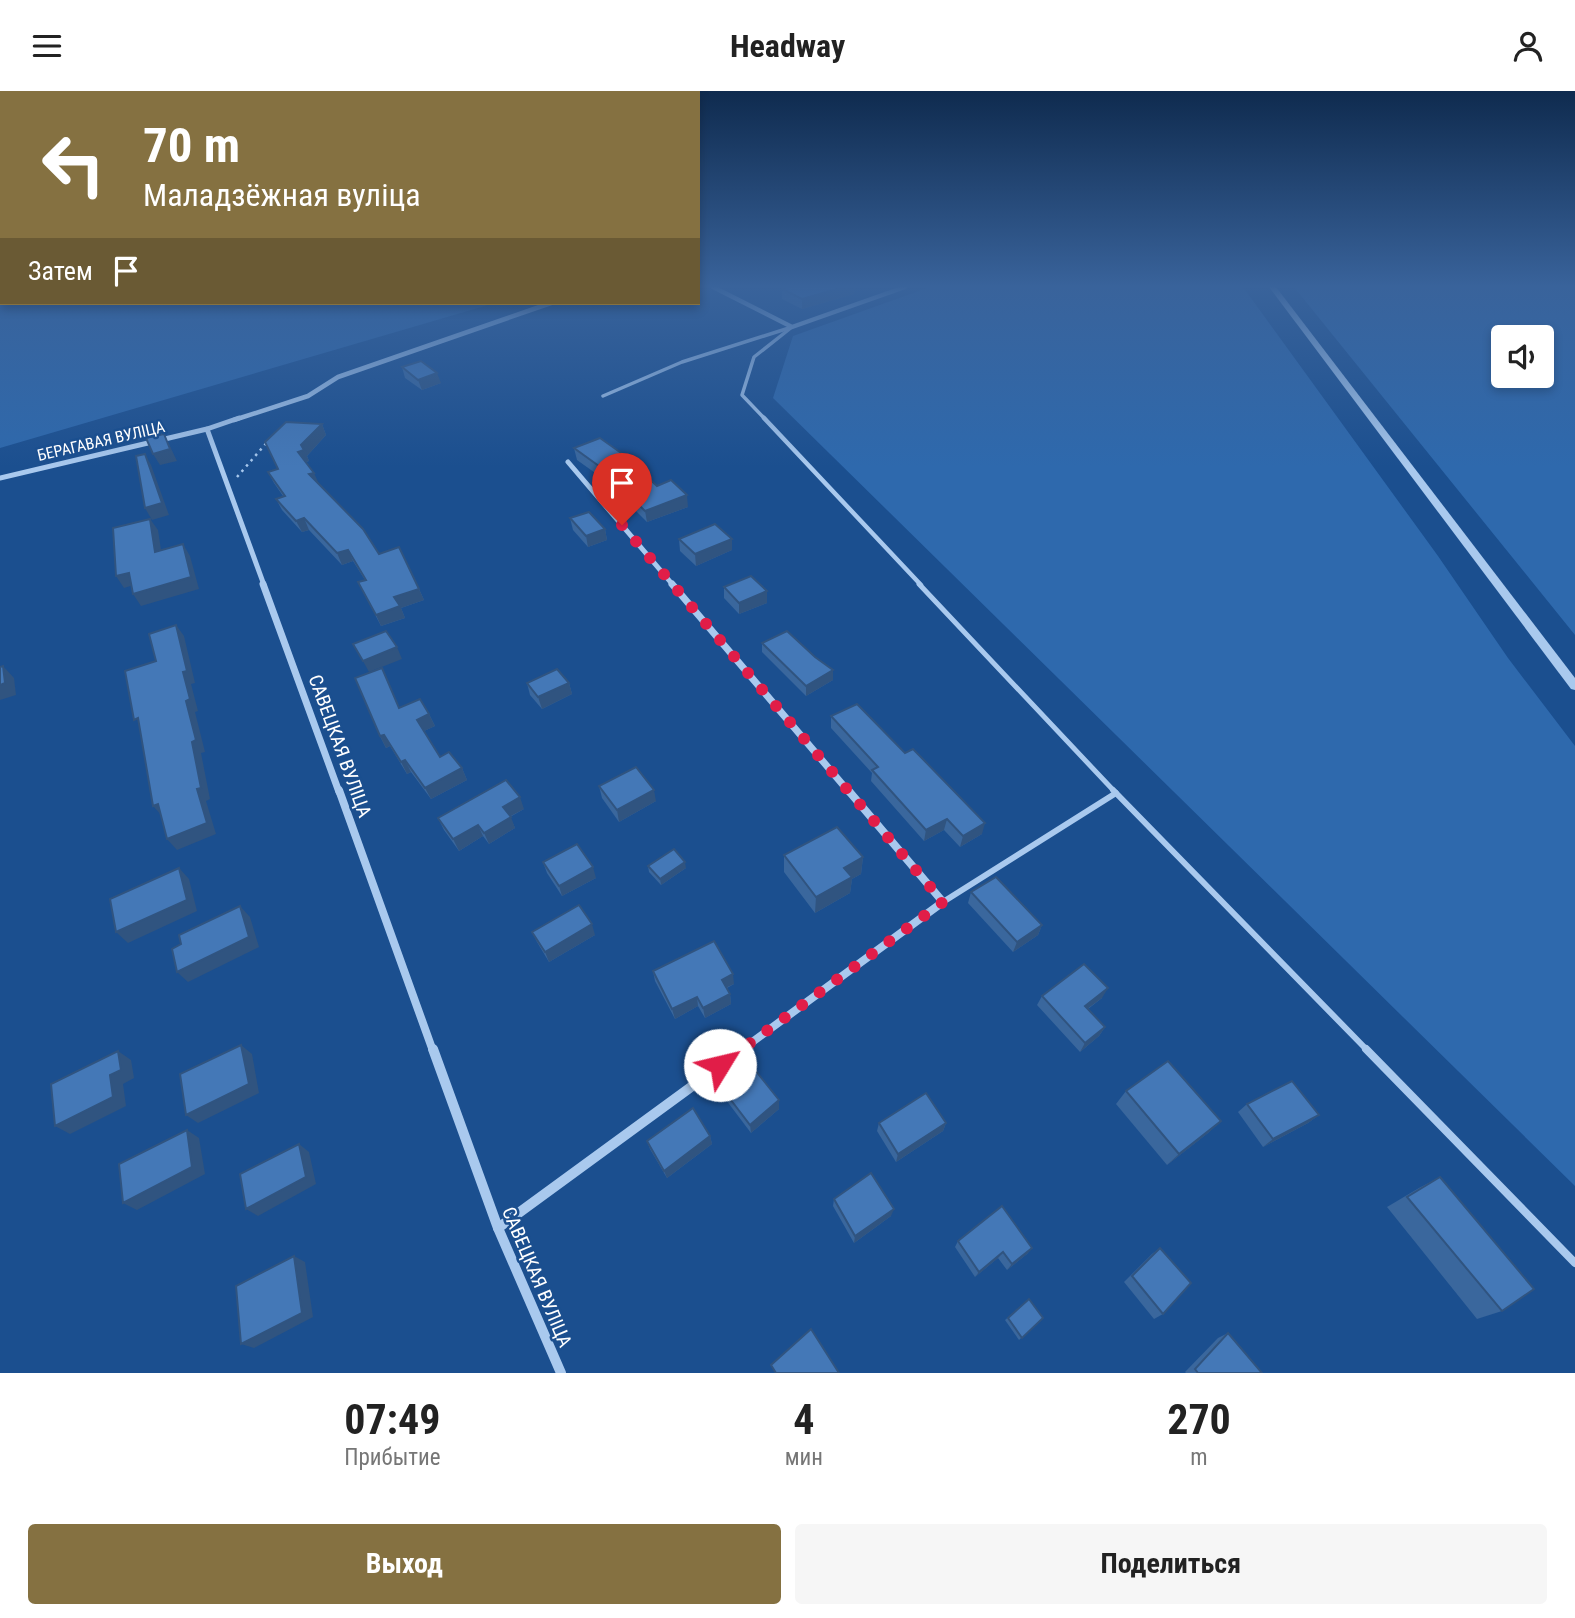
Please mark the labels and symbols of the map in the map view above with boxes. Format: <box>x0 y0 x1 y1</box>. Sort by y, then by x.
street label: БЕРАГАВАЯ ВУЛІЦА <box>35 417 167 465</box>
pin <box>592 453 652 525</box>
street label: САВЕЦКАЯ ВУЛІЦА <box>303 671 377 821</box>
position arrow <box>683 1028 757 1102</box>
street label: САВЕЦКАЯ ВУЛІЦА <box>497 1203 577 1351</box>

